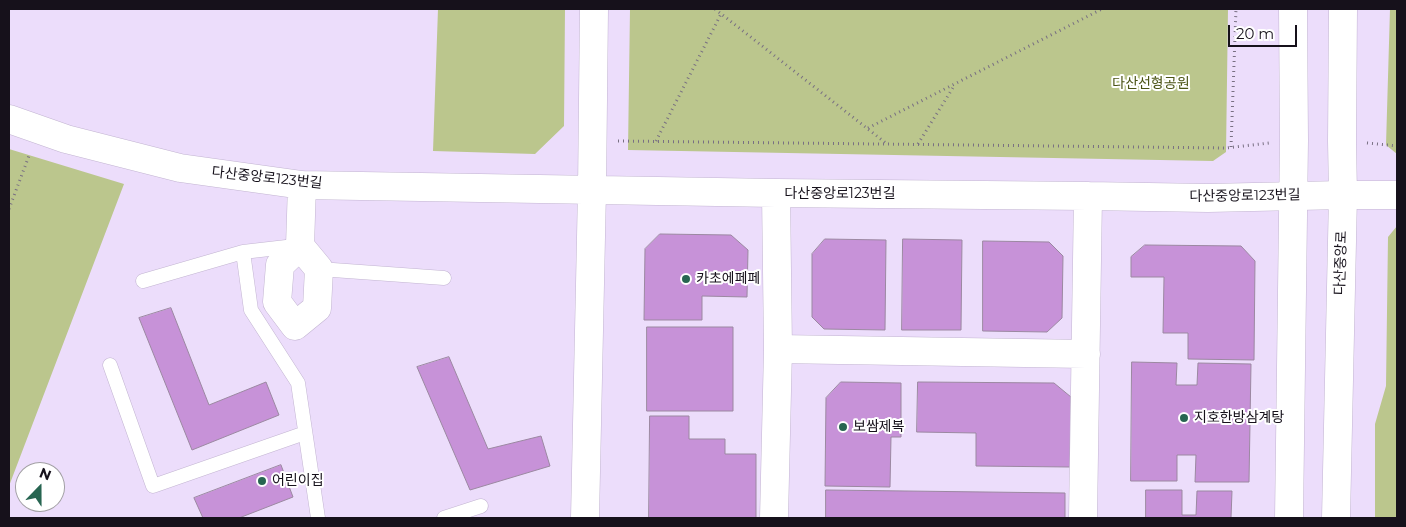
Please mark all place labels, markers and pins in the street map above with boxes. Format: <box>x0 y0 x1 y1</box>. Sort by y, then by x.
place label: 카초에페페 <box>696 271 760 287</box>
marker: 카초에페페 <box>680 273 692 285</box>
place label: 지호한방삼계탕 <box>1194 410 1284 426</box>
marker: 지호한방삼계탕 <box>1178 412 1190 424</box>
place label: 보쌈제복 <box>853 419 905 435</box>
marker: 보쌈제복 <box>837 421 849 433</box>
place label: 어린이집 <box>272 473 324 489</box>
marker: 어린이집 <box>256 475 268 487</box>

